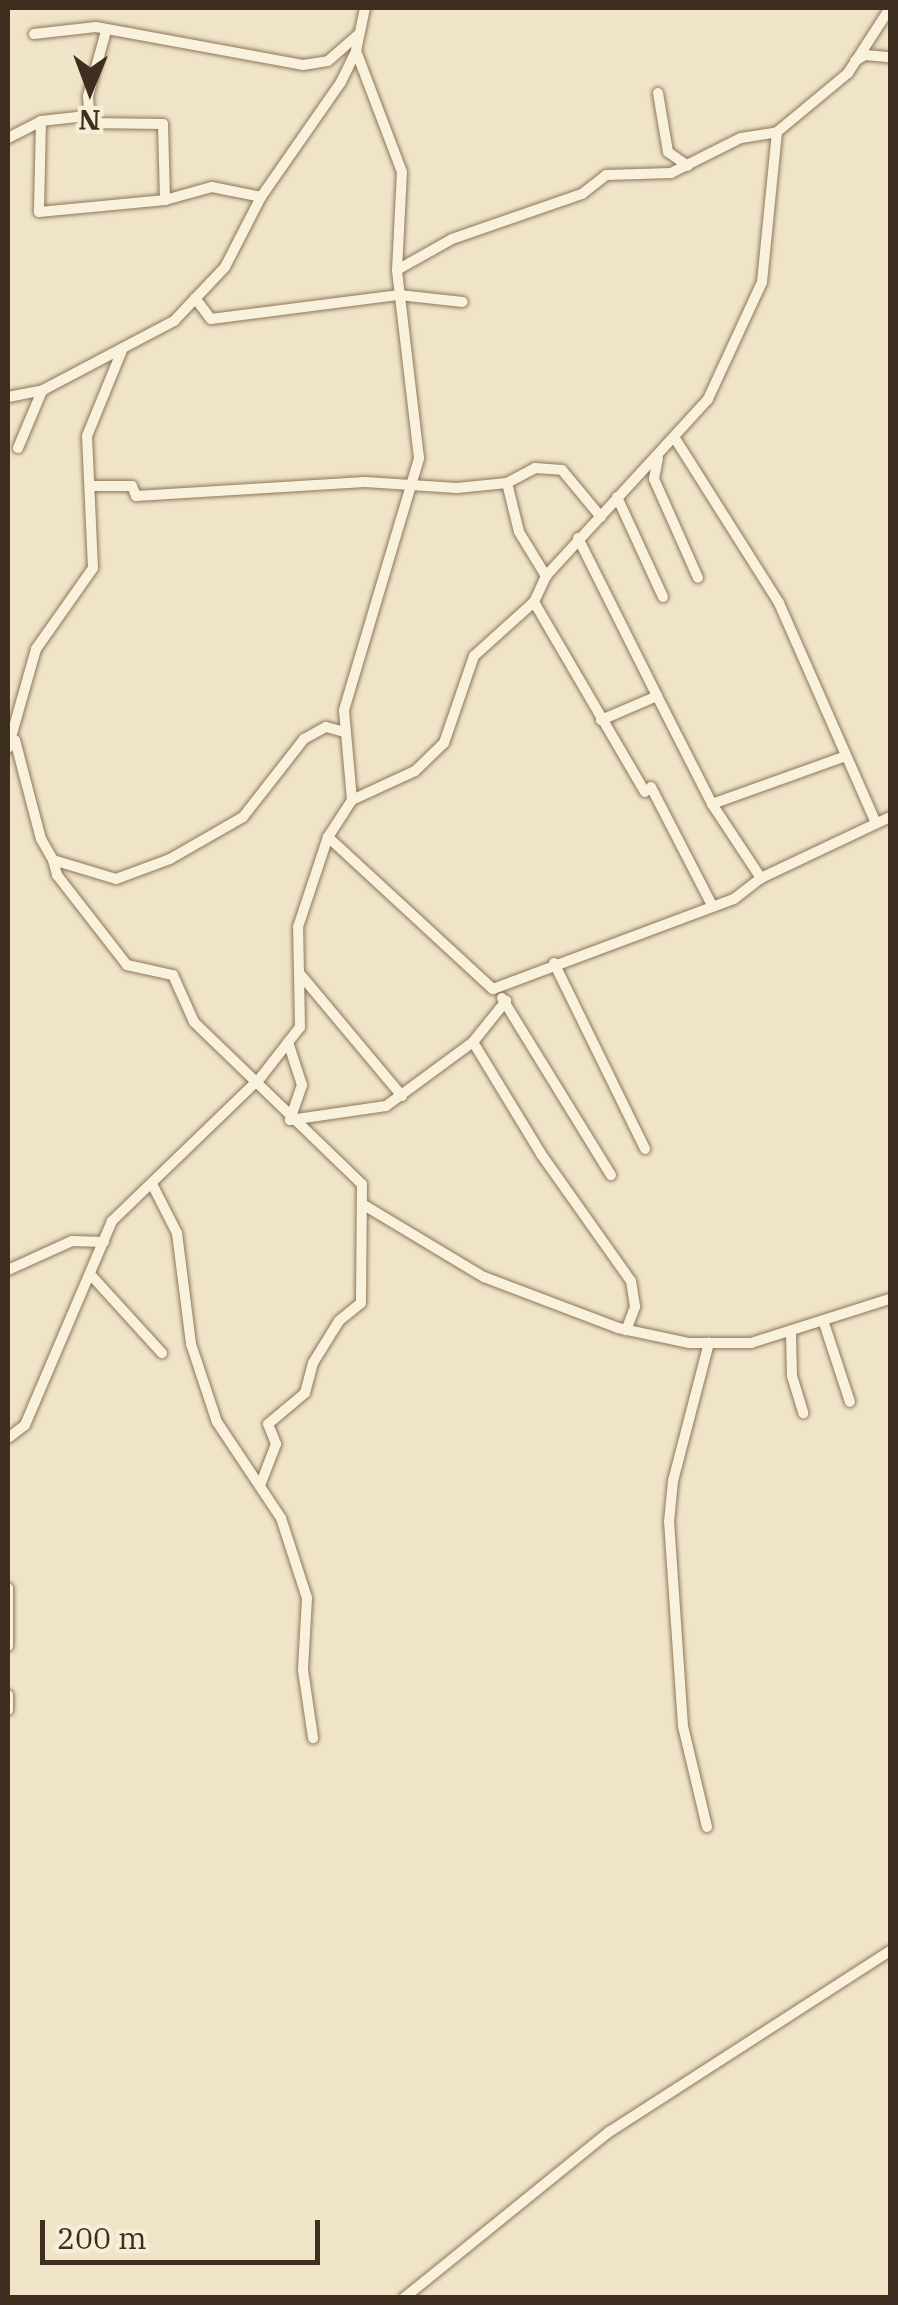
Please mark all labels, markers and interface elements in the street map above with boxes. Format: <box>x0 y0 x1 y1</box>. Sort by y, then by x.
north arrow <box>40 40 140 140</box>
text: N <box>78 102 101 139</box>
scale bar <box>45 2200 325 2262</box>
text: 200 m <box>57 2218 147 2257</box>

